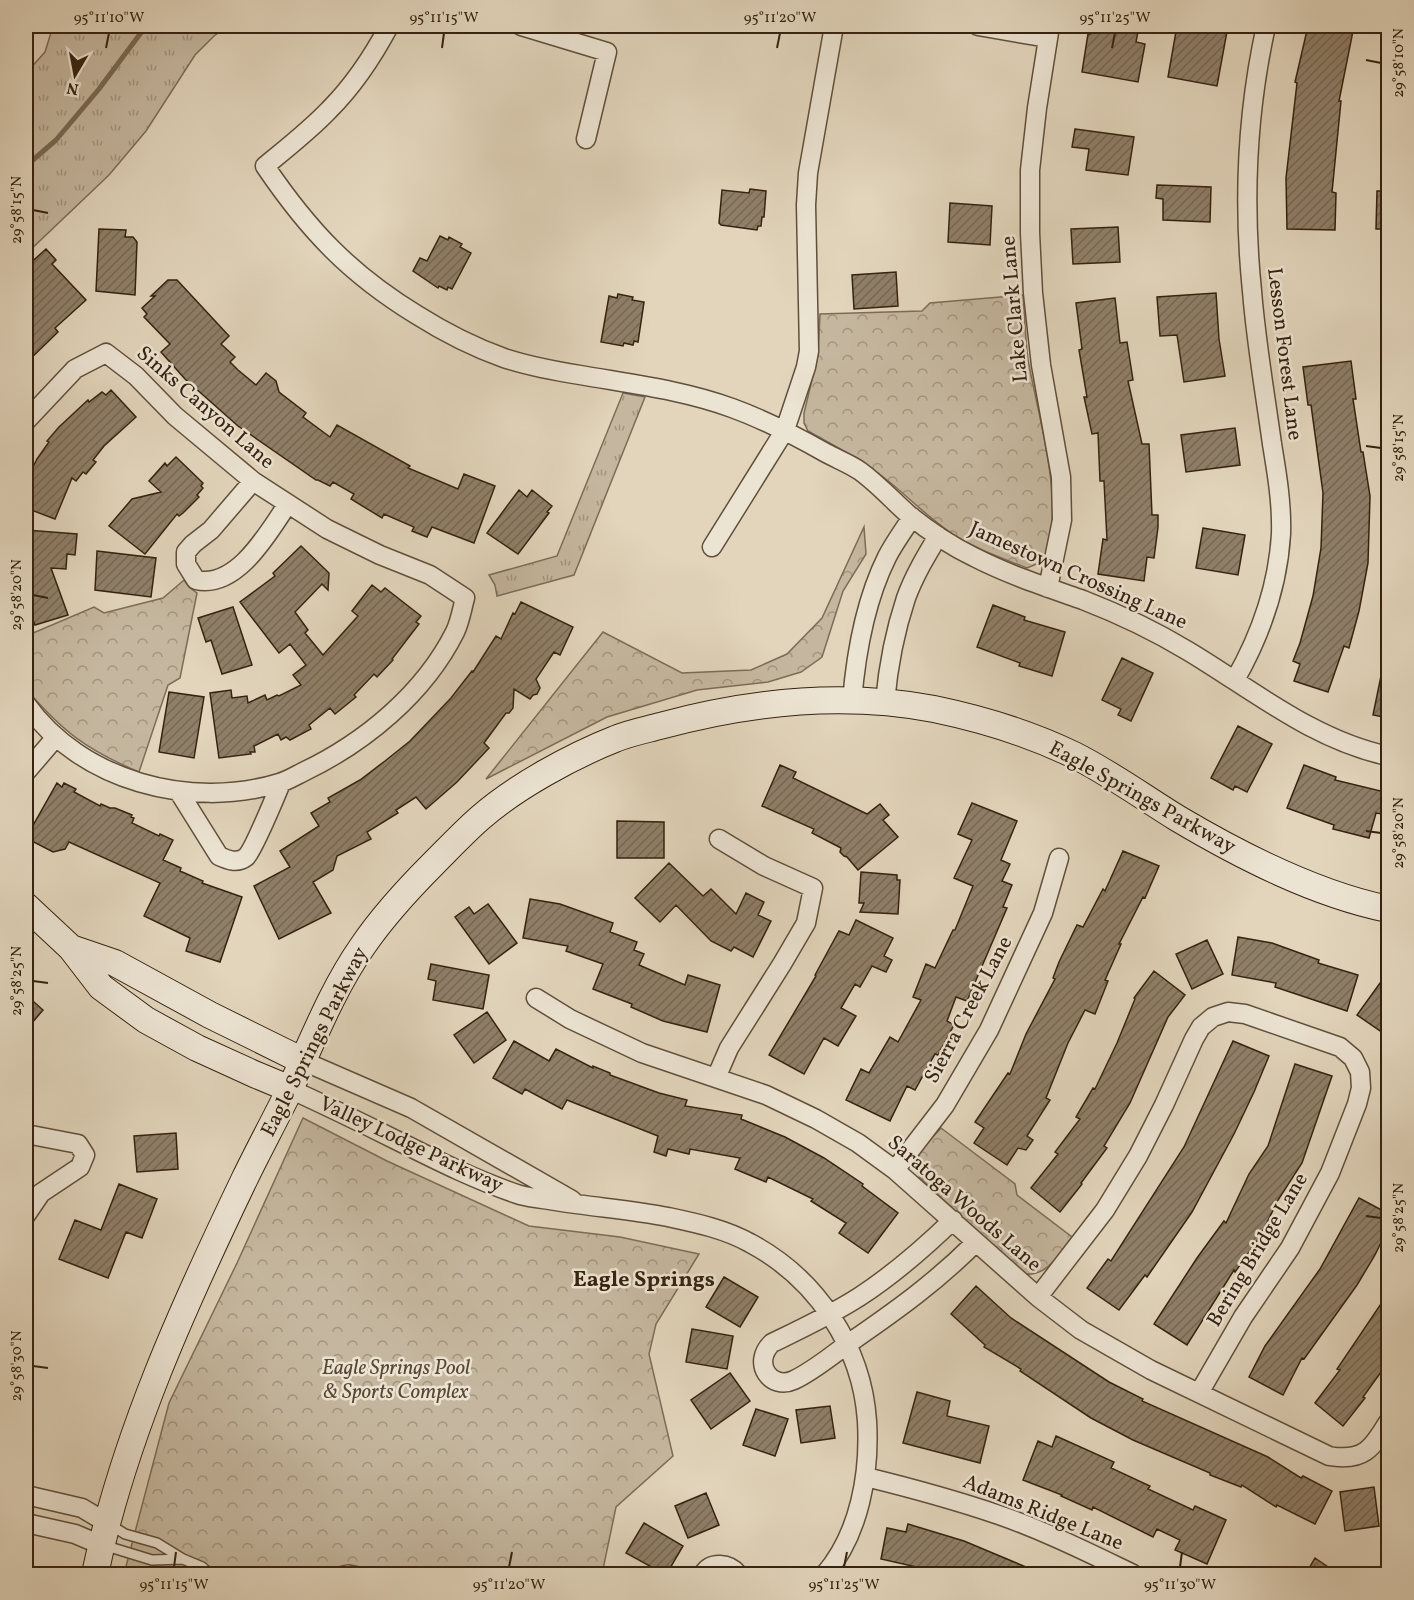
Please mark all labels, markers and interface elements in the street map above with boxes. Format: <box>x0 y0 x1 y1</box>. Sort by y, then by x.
text: 95°11'10"W <box>74 8 144 29</box>
text: 95°11'15"W <box>409 8 479 29</box>
text: 95°11'20"W <box>744 8 816 29</box>
text: 95°11'25"W <box>1079 8 1151 29</box>
text: 29°58'10"N <box>1389 28 1410 98</box>
north arrow <box>45 45 105 105</box>
text: N <box>65 76 80 100</box>
text: 29°58'15"N <box>7 176 28 244</box>
street label: Lake Clark Lane <box>994 234 1036 384</box>
street label: Lesson Forest Lane <box>1259 266 1309 442</box>
street label: Sinks Canyon Lane <box>130 340 280 476</box>
text: 29°58'15"N <box>1389 414 1410 482</box>
street label: Jamestown Crossing Lane <box>964 515 1192 637</box>
text: 29°58'20"N <box>7 559 28 631</box>
street label: Eagle Springs Parkway <box>1043 734 1241 862</box>
text: 29°58'20"N <box>1389 797 1410 869</box>
street label: Sierra Creek Lane <box>918 931 1020 1089</box>
street label: Eagle Springs Parkway <box>254 941 376 1142</box>
text: 29°58'25"N <box>7 946 28 1016</box>
street label: Valley Lodge Parkway <box>314 1090 508 1201</box>
street label: Saratoga Woods Lane <box>881 1129 1047 1279</box>
street label: Bering Bridge Lane <box>1200 1167 1316 1333</box>
text: 29°58'25"N <box>1389 1183 1410 1253</box>
district label: Eagle Springs <box>573 1265 715 1296</box>
text: 29°58'30"N <box>7 1330 28 1402</box>
park label: Eagle Springs Pool & Sports Complex <box>322 1354 470 1407</box>
street label: Adams Ridge Lane <box>958 1468 1128 1558</box>
text: 95°11'15"W <box>139 1575 209 1596</box>
text: 95°11'20"W <box>473 1575 545 1596</box>
text: 95°11'25"W <box>808 1575 880 1596</box>
text: 95°11'30"W <box>1144 1575 1216 1596</box>

